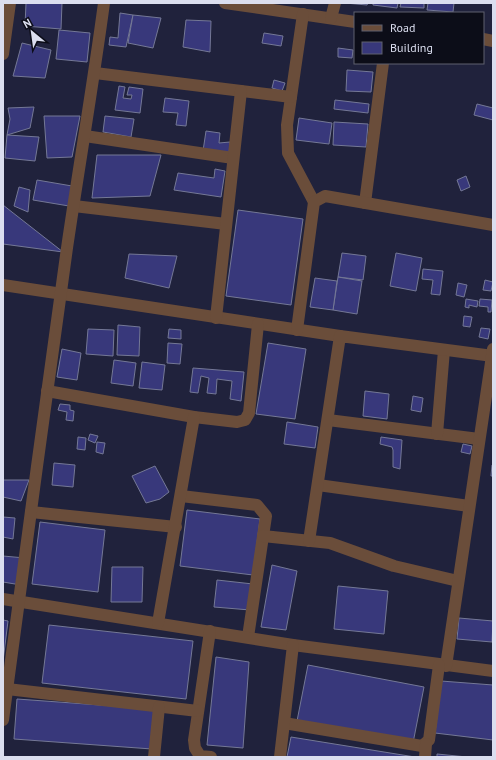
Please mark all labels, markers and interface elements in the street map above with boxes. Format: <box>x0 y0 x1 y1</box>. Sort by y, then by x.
north arrow <box>12 12 52 52</box>
legend <box>354 12 484 64</box>
text: N <box>21 15 34 31</box>
text: Road <box>390 20 415 35</box>
text: Building <box>390 40 433 55</box>

